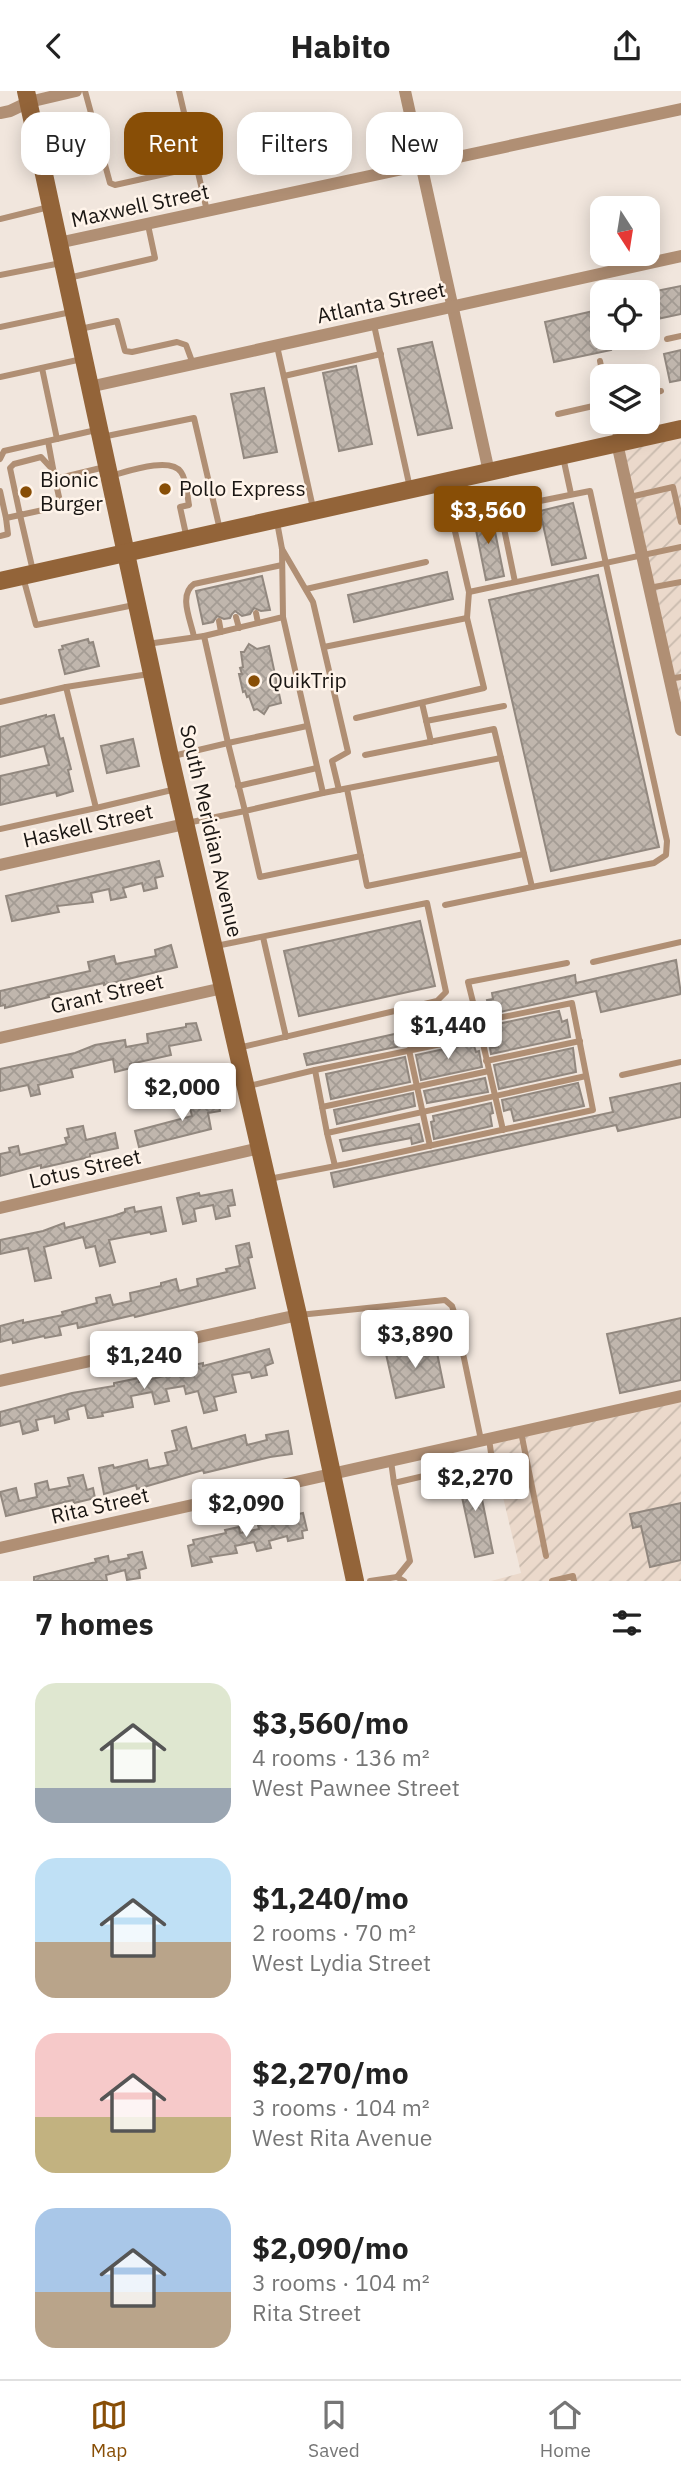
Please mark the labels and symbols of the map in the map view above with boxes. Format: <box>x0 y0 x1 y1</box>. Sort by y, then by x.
street label: Maxwell Street <box>68 177 211 233</box>
north arrow <box>590 196 660 266</box>
street label: Atlanta Street <box>314 275 448 329</box>
place label: Bionic Burger <box>40 465 103 517</box>
place label: Pollo Express <box>179 474 306 502</box>
marker: Pollo Express <box>157 481 173 497</box>
marker: Bionic Burger <box>18 484 34 500</box>
pin: $3,560 <box>431 487 545 546</box>
place label: QuikTrip <box>268 666 347 694</box>
marker: QuikTrip <box>246 673 262 689</box>
street label: South Meridian Avenue <box>174 722 250 940</box>
street label: Haskell Street <box>20 796 155 854</box>
street label: Grant Street <box>47 966 166 1020</box>
pin: $1,440 <box>391 1002 505 1061</box>
pin: $2,000 <box>125 1063 239 1123</box>
street label: Lotus Street <box>26 1142 144 1195</box>
pin: $3,890 <box>358 1311 472 1370</box>
pin: $1,240 <box>87 1331 201 1391</box>
pin: $2,270 <box>418 1453 532 1513</box>
pin: $2,090 <box>189 1479 303 1539</box>
street label: Rita Street <box>48 1480 152 1530</box>

